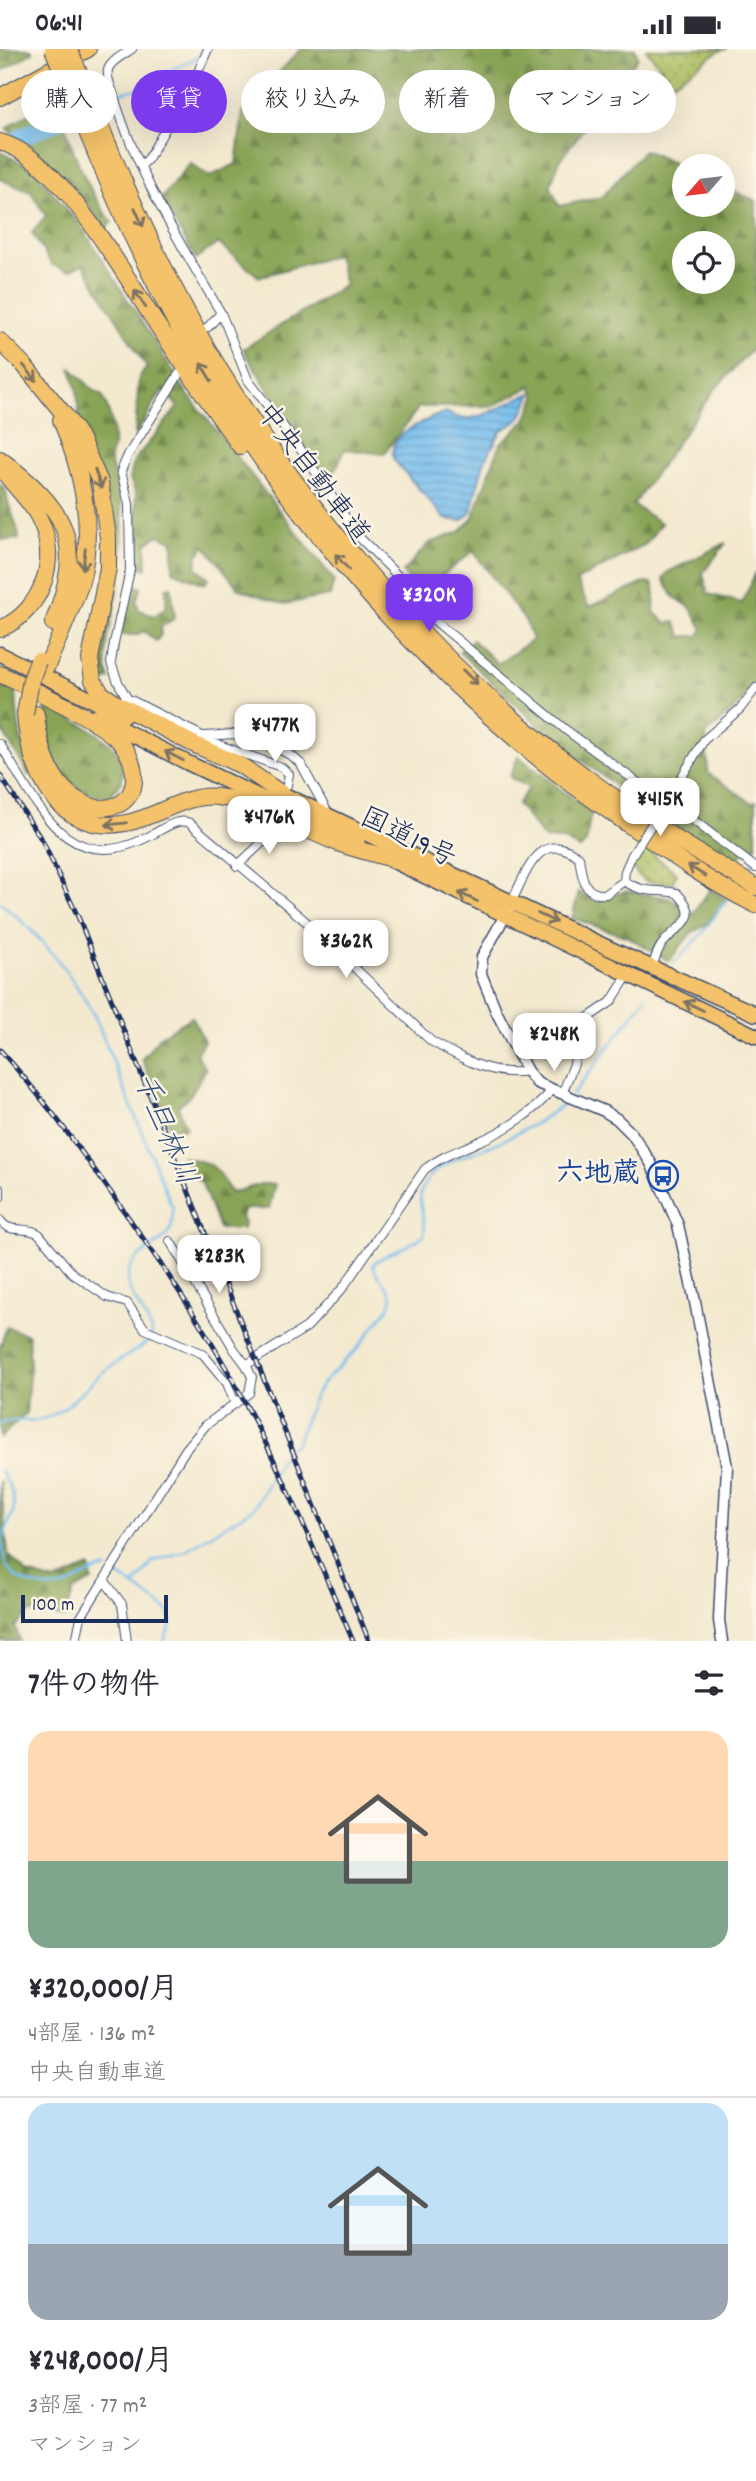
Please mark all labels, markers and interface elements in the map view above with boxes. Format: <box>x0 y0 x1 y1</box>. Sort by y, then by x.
text: 06:41 <box>35 6 83 43</box>
chip: 購入 <box>21 70 117 133</box>
chip: 賃貸 <box>131 70 227 133</box>
chip: 絞り込み <box>241 70 385 133</box>
chip: 新着 <box>399 70 495 133</box>
chip: マンション <box>509 70 676 133</box>
north arrow <box>672 154 735 217</box>
map controls <box>672 154 735 294</box>
one-way arrow <box>133 206 146 227</box>
button: locate <box>672 231 735 294</box>
one-way arrow <box>133 290 147 309</box>
one-way arrow <box>198 362 212 382</box>
one-way arrow <box>22 364 38 382</box>
street label: 中央自動車道 <box>244 396 378 554</box>
one-way arrow <box>93 467 105 489</box>
one-way arrow <box>78 547 91 570</box>
one-way arrow <box>334 554 350 572</box>
pin: ¥320K <box>380 575 478 634</box>
text: ¥320K <box>402 580 456 613</box>
one-way arrow <box>461 669 478 686</box>
pin: ¥477K <box>226 705 324 764</box>
text: ¥477K <box>251 710 299 743</box>
one-way arrow <box>164 749 185 763</box>
pin: ¥415K <box>611 779 709 838</box>
text: ¥415K <box>637 784 684 817</box>
pin: ¥476K <box>220 797 318 856</box>
street label: 国道19号 <box>352 799 462 881</box>
text: ¥476K <box>243 802 295 835</box>
one-way arrow <box>105 817 128 830</box>
one-way arrow <box>687 864 707 878</box>
one-way arrow <box>458 889 479 903</box>
one-way arrow <box>536 912 557 926</box>
pin: ¥362K <box>297 921 395 980</box>
text: ¥362K <box>319 926 373 959</box>
one-way arrow <box>684 999 705 1013</box>
pin: ¥248K <box>505 1013 603 1073</box>
text: ¥248K <box>529 1019 579 1052</box>
water label: 千旦林川 <box>119 1066 205 1194</box>
place label: 六地蔵 <box>556 1156 640 1196</box>
bus stop icon: 六地蔵 <box>646 1159 680 1193</box>
pin: ¥283K <box>170 1235 268 1295</box>
text: ¥283K <box>193 1241 245 1274</box>
scale bar <box>21 1592 168 1624</box>
text: 100 m <box>32 1593 74 1620</box>
icon: filters <box>690 1664 728 1702</box>
text: 7件の物件 <box>28 1666 160 1709</box>
icon: home <box>315 1776 441 1902</box>
text: ¥320,000/月 <box>28 1970 179 2013</box>
text: 4部屋 · 136 m² <box>28 2019 155 2052</box>
text: 中央自動車道 <box>28 2058 166 2091</box>
icon: home <box>315 2148 441 2274</box>
text: ¥248,000/月 <box>28 2342 173 2385</box>
text: 3部屋 · 77 m² <box>28 2391 147 2424</box>
text: マンション <box>28 2430 142 2463</box>

